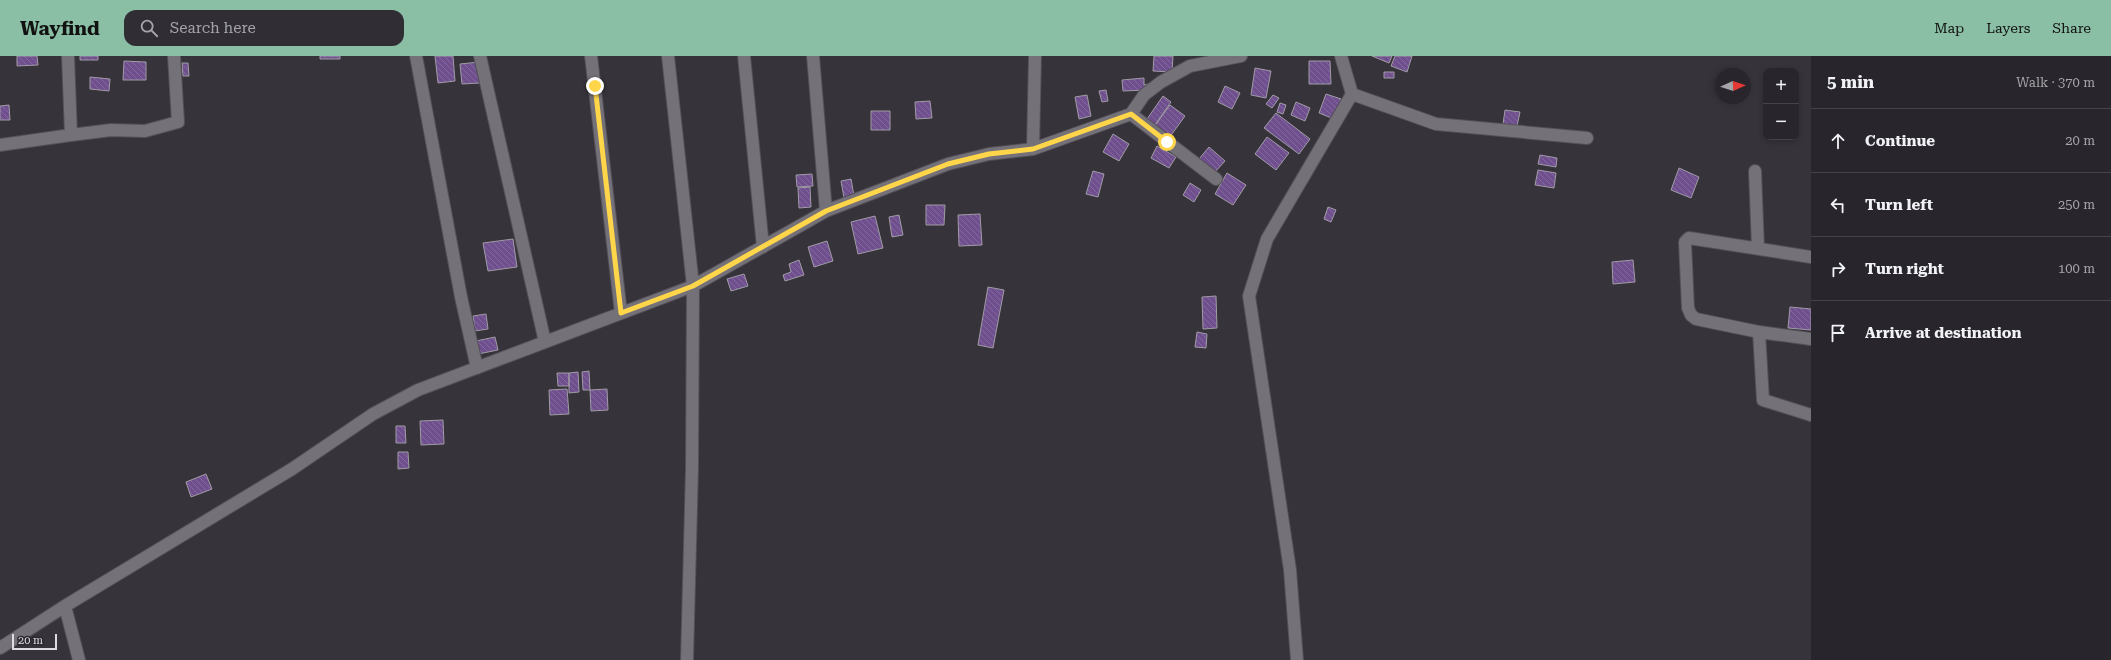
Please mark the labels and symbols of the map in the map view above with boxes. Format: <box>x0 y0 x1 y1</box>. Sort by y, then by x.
north arrow <box>1715 68 1751 104</box>
route end <box>586 77 604 95</box>
route start <box>1158 133 1176 151</box>
scale bar <box>12 632 57 651</box>

